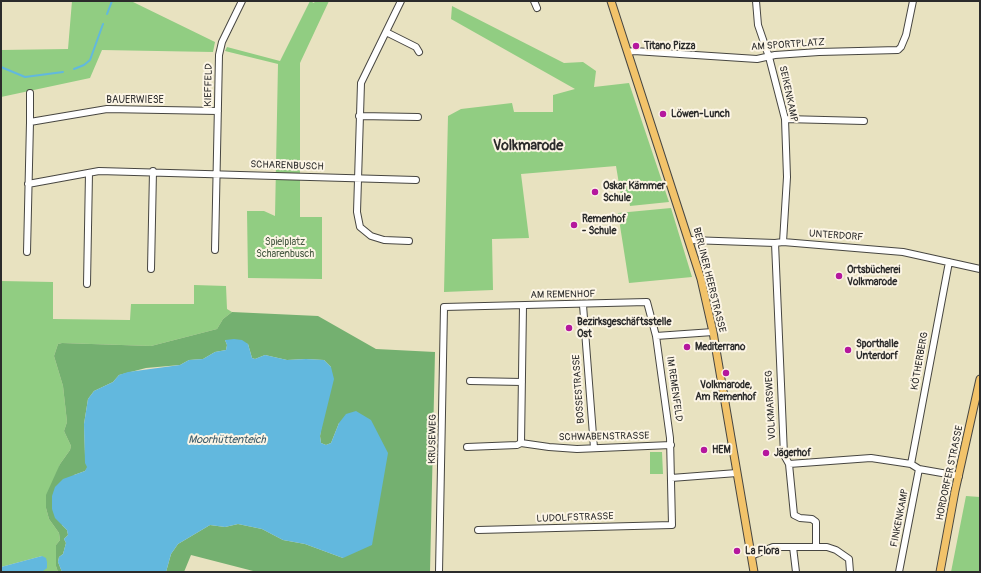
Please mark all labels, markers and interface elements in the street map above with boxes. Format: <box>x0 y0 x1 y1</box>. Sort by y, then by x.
street label: AM SPORTPLATZ <box>751 36 825 54</box>
place label: Titano Pizza <box>644 40 695 52</box>
marker: Titano Pizza <box>631 41 641 51</box>
street label: KIEFFELD <box>203 63 215 107</box>
street label: SEIKENKAMP <box>776 65 800 123</box>
street label: BAUERWIESE <box>106 94 164 106</box>
place label: Löwen-Lunch <box>671 108 730 120</box>
marker: Löwen-Lunch <box>658 109 668 119</box>
district label: Volkmarode <box>493 138 563 154</box>
street label: SCHARENBUSCH <box>250 159 324 173</box>
place label: Oskar Kämmer Schule <box>603 180 665 204</box>
marker: Oskar Kämmer Schule <box>590 187 600 197</box>
place label: Remenhof - Schule <box>582 213 626 236</box>
marker: Remenhof - Schule <box>569 220 579 230</box>
street label: BERLINER HEERSTRASSE <box>690 226 728 334</box>
street label: UNTERDORF <box>808 228 864 244</box>
park label: Spielplatz Scharenbusch <box>256 236 314 260</box>
place label: Ortsbücherei Volkmarode <box>847 264 900 288</box>
marker: Ortsbücherei Volkmarode <box>834 271 844 281</box>
street label: AM REMENHOF <box>530 288 596 302</box>
place label: Bezirksgeschäftsstelle Ost <box>577 316 671 340</box>
marker: Bezirksgeschäftsstelle Ost <box>564 323 574 333</box>
street label: KÖTHERBERG <box>909 331 931 391</box>
place label: Sporthalle Unterdorf <box>856 338 899 362</box>
place label: Mediterrano <box>695 341 745 353</box>
marker: Mediterrano <box>682 342 692 352</box>
marker: Sporthalle Unterdorf <box>843 345 853 355</box>
street label: BOSSESTRASSE <box>571 354 587 424</box>
street label: IM REMENFELD <box>663 356 685 422</box>
marker: Volkmarode, Am Remenhof <box>721 368 731 378</box>
street label: VOLKMARSWEG <box>763 370 779 440</box>
place label: Volkmarode, Am Remenhof <box>695 379 757 402</box>
street label: KRUSEWEG <box>427 414 439 464</box>
street label: HORDORFER STRASSE <box>934 425 966 521</box>
street label: SCHWABENSTRASSE <box>558 430 650 444</box>
water label: Moorhüttenteich <box>188 433 266 447</box>
place label: HEM <box>712 444 731 456</box>
marker: HEM <box>699 445 709 455</box>
place label: Jägerhof <box>774 447 811 459</box>
marker: Jägerhof <box>761 448 771 458</box>
street label: FINKENKAMP <box>888 488 912 548</box>
street label: LUDOLFSTRASSE <box>536 511 614 525</box>
place label: La Flora <box>745 545 779 557</box>
marker: La Flora <box>732 546 742 556</box>

